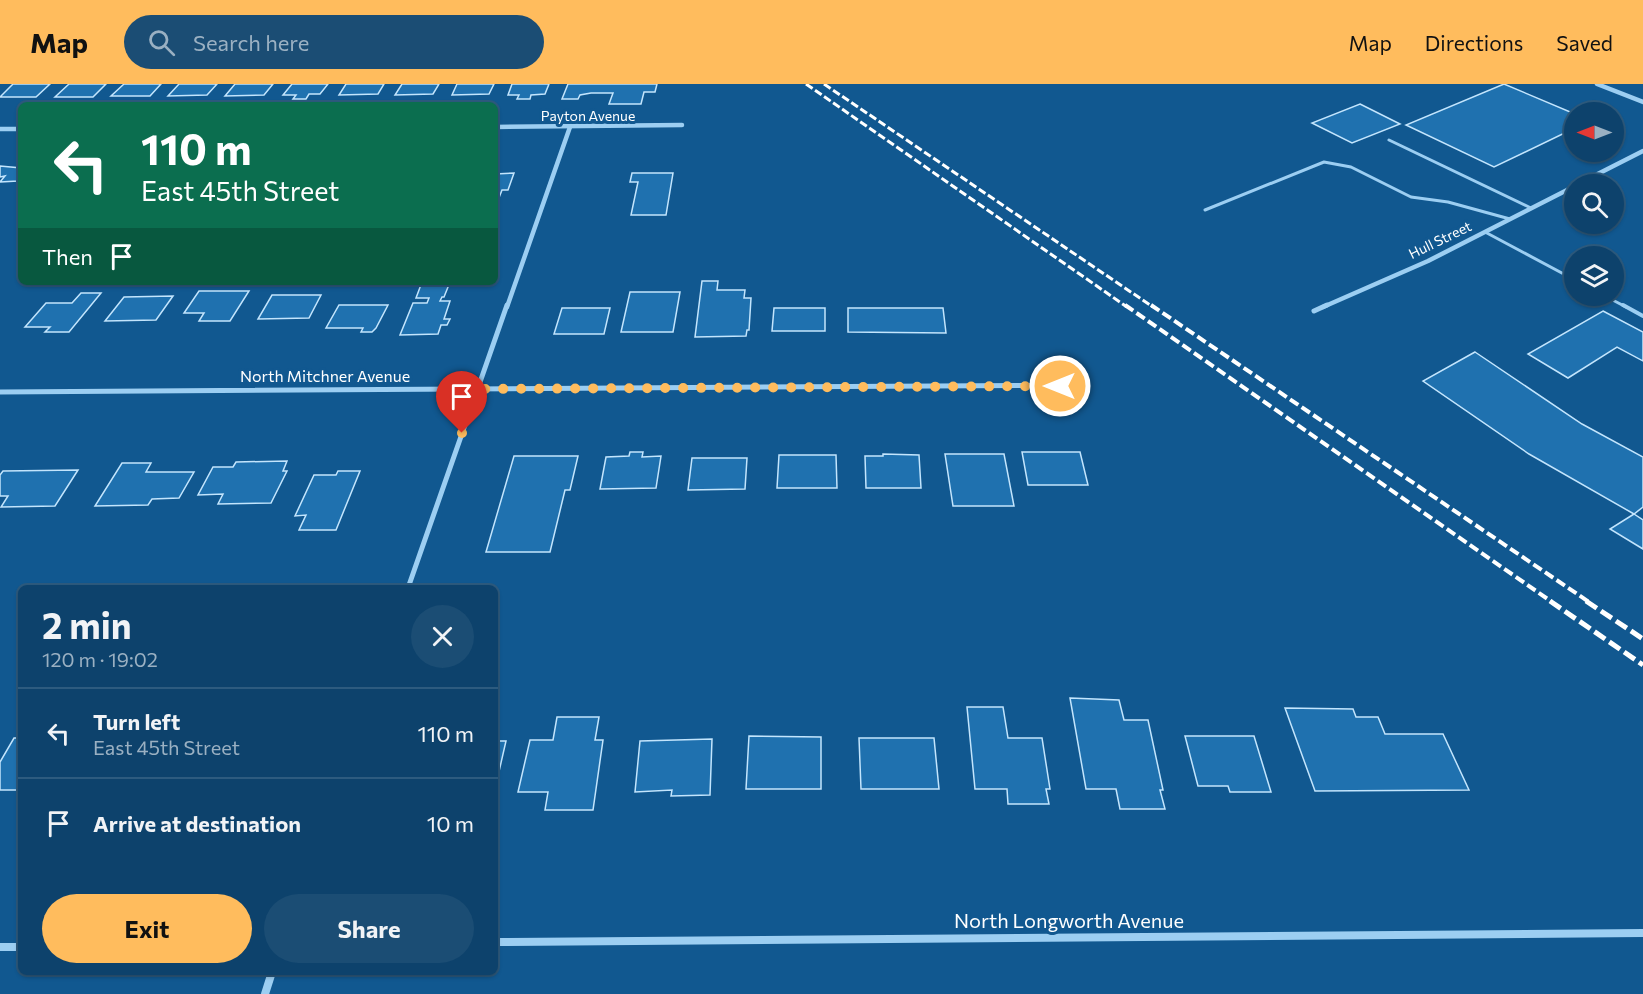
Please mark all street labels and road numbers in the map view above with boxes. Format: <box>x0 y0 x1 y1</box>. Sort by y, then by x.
street label: Payton Avenue <box>541 107 635 124</box>
street label: Hull Street <box>1406 217 1474 262</box>
street label: North Mitchner Avenue <box>240 366 410 385</box>
street label: North Longworth Avenue <box>954 908 1184 932</box>

